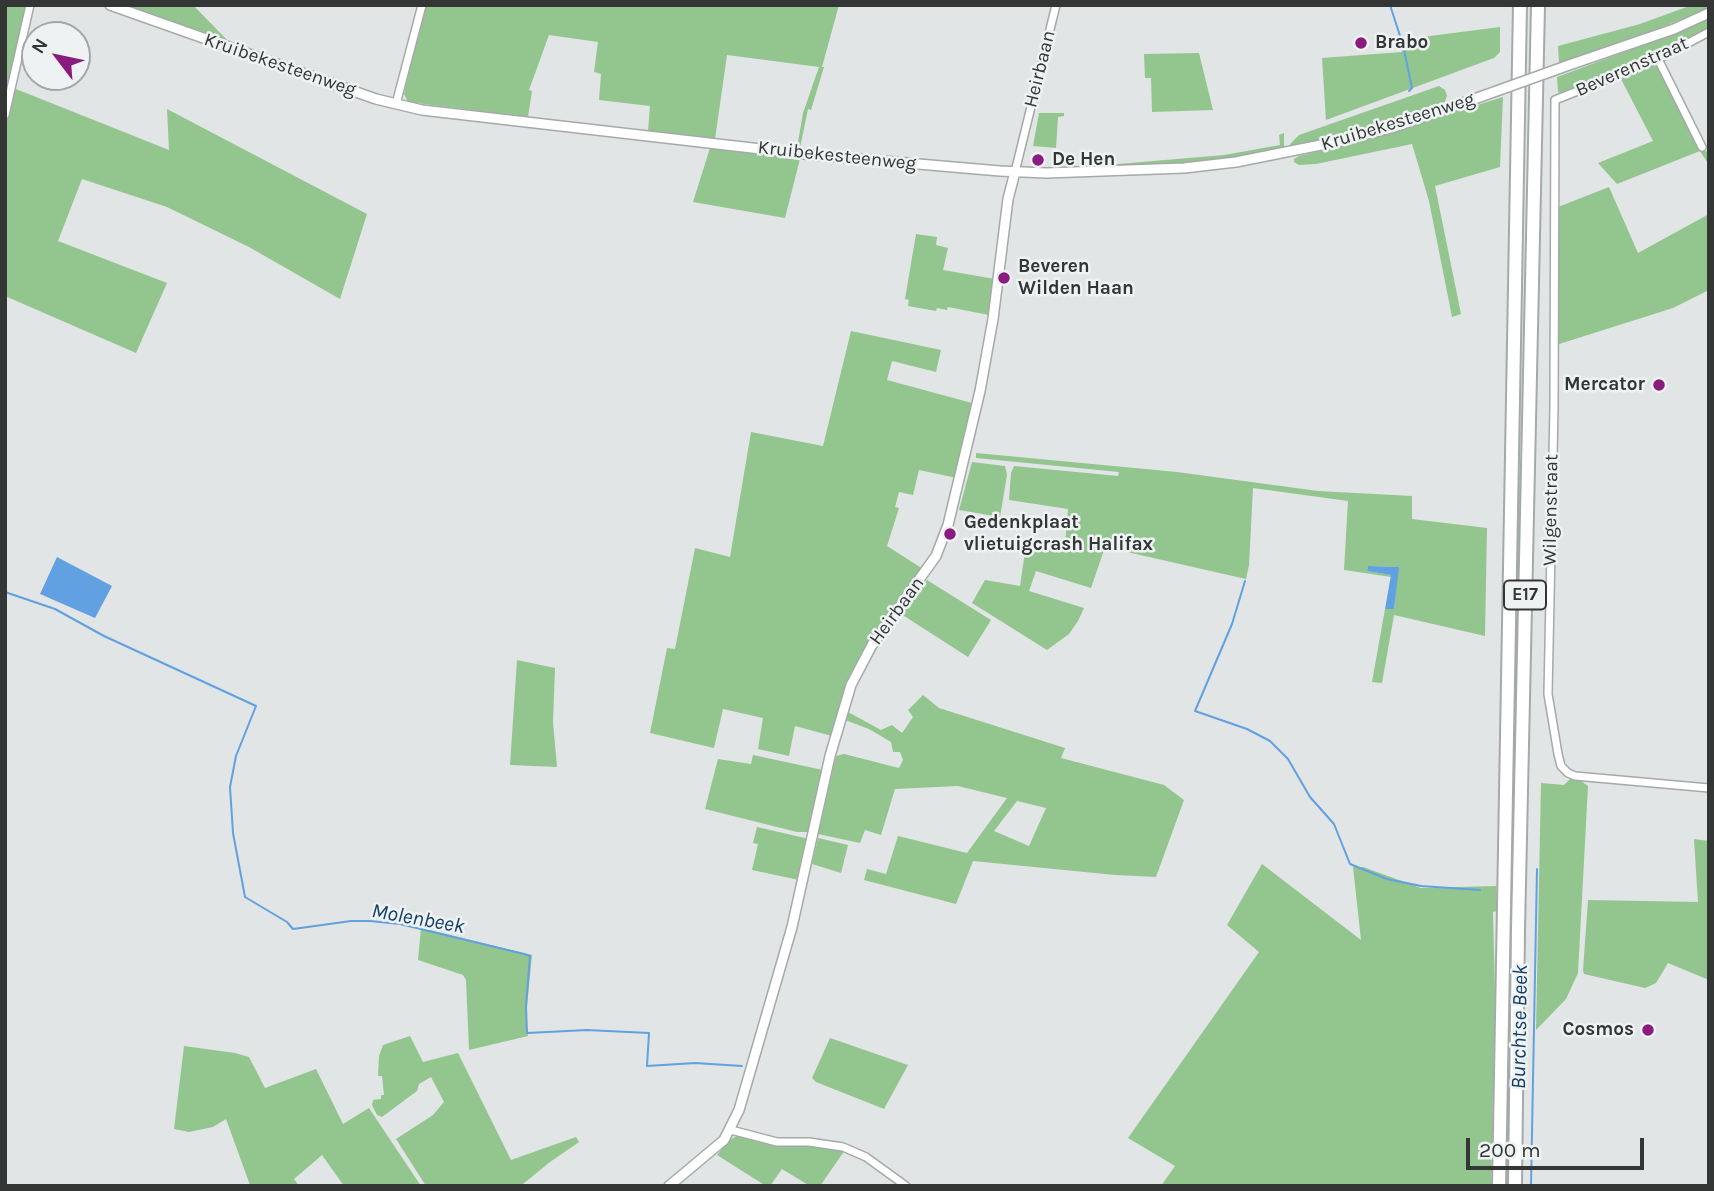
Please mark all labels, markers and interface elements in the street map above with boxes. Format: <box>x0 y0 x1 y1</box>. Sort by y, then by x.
north arrow <box>21 21 91 91</box>
street label: Kruibekesteenweg <box>201 28 359 102</box>
street label: Heirbaan <box>1019 28 1061 110</box>
place label: Brabo <box>1375 32 1428 54</box>
street label: Beverenstraat <box>1572 32 1692 102</box>
text: N <box>27 34 53 58</box>
marker: Brabo <box>1353 35 1369 51</box>
street label: Kruibekesteenweg <box>1318 88 1478 156</box>
street label: Kruibekesteenweg <box>757 136 917 176</box>
place label: De Hen <box>1052 149 1115 171</box>
marker: De Hen <box>1030 152 1046 168</box>
place label: Beveren Wilden Haan <box>1018 256 1134 300</box>
marker: Beveren Wilden Haan <box>996 270 1012 286</box>
place label: Mercator <box>1564 374 1645 396</box>
marker: Mercator <box>1651 377 1667 393</box>
street label: Wilgenstraat <box>1539 454 1563 566</box>
place label: Gedenkplaat vlietuigcrash Halifax <box>964 512 1153 556</box>
marker: Gedenkplaat vlietuigcrash Halifax <box>942 526 958 542</box>
street label: Heirbaan <box>865 572 929 650</box>
road number: E17 <box>1504 580 1546 610</box>
water label: Molenbeek <box>370 898 466 940</box>
water label: Burchtse Beek <box>1506 964 1534 1090</box>
place label: Cosmos <box>1562 1019 1634 1041</box>
marker: Cosmos <box>1640 1022 1656 1038</box>
scale bar <box>1469 1124 1648 1168</box>
text: 200 m <box>1479 1138 1541 1162</box>

